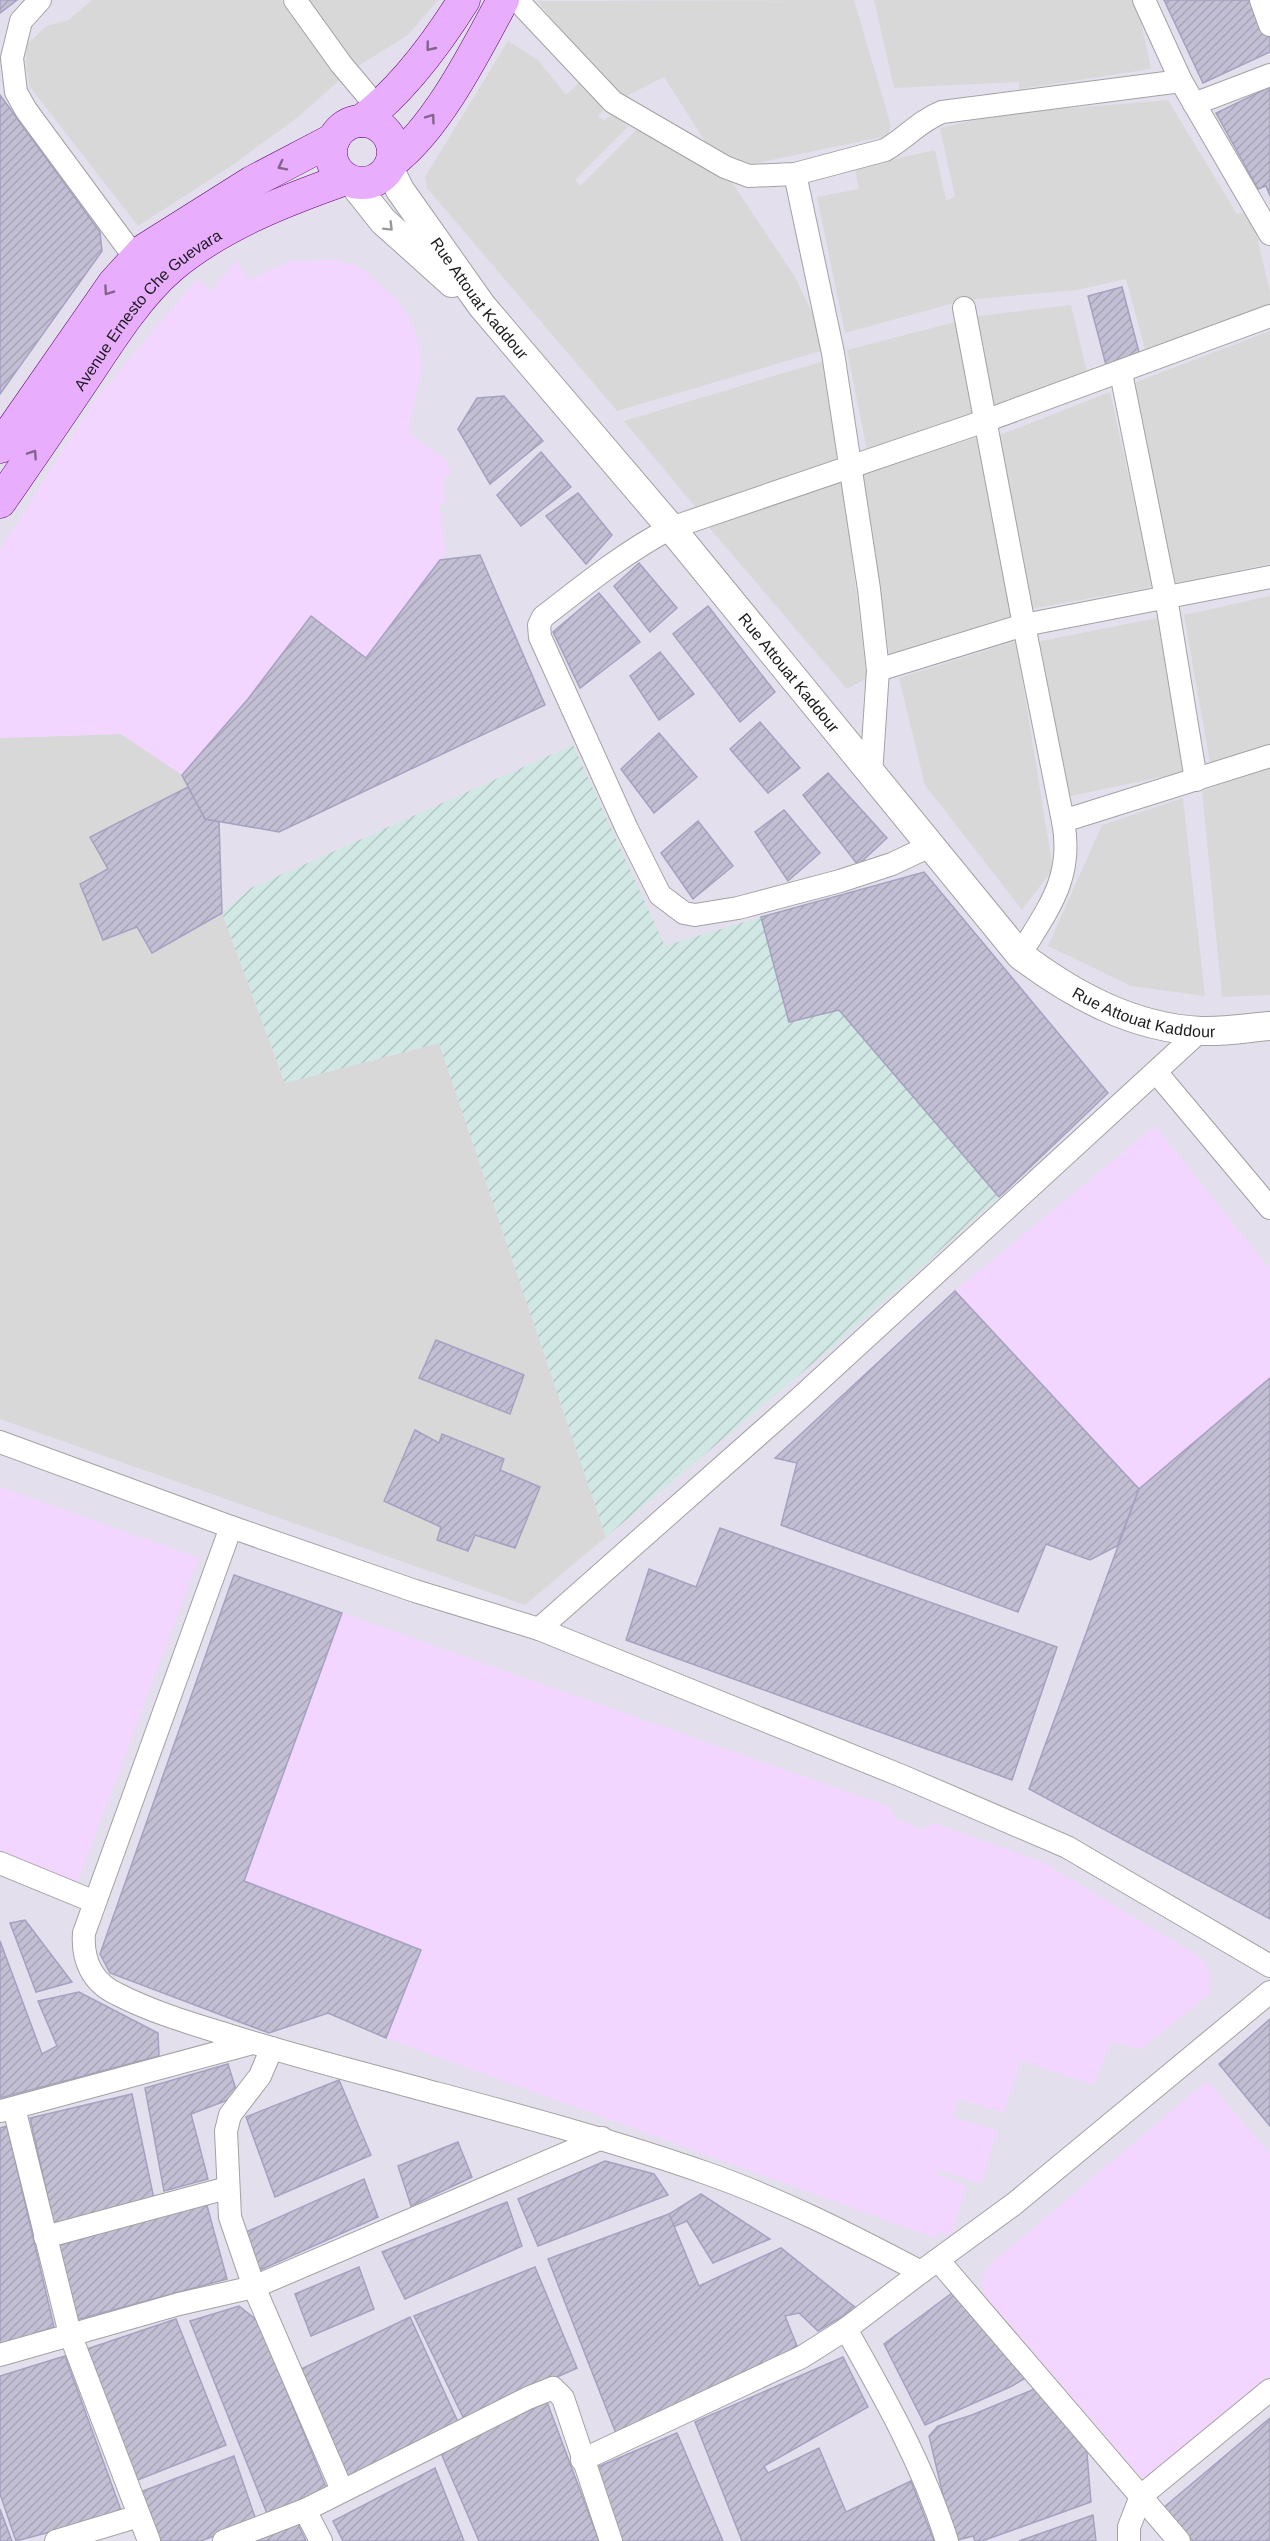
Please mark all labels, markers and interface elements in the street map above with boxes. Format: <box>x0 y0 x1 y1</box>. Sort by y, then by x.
one-way arrow <box>426 41 437 52</box>
one-way arrow <box>424 114 435 125</box>
one-way arrow <box>277 159 288 170</box>
one-way arrow <box>381 219 392 230</box>
street label: Avenue Ernesto Che Guevara <box>70 226 224 393</box>
street label: Rue Attouat Kaddour <box>428 234 532 363</box>
one-way arrow <box>104 285 115 296</box>
one-way arrow <box>26 450 37 461</box>
street label: Rue Attouat Kaddour <box>736 610 843 736</box>
street label: Rue Attouat Kaddour <box>1070 984 1216 1040</box>

